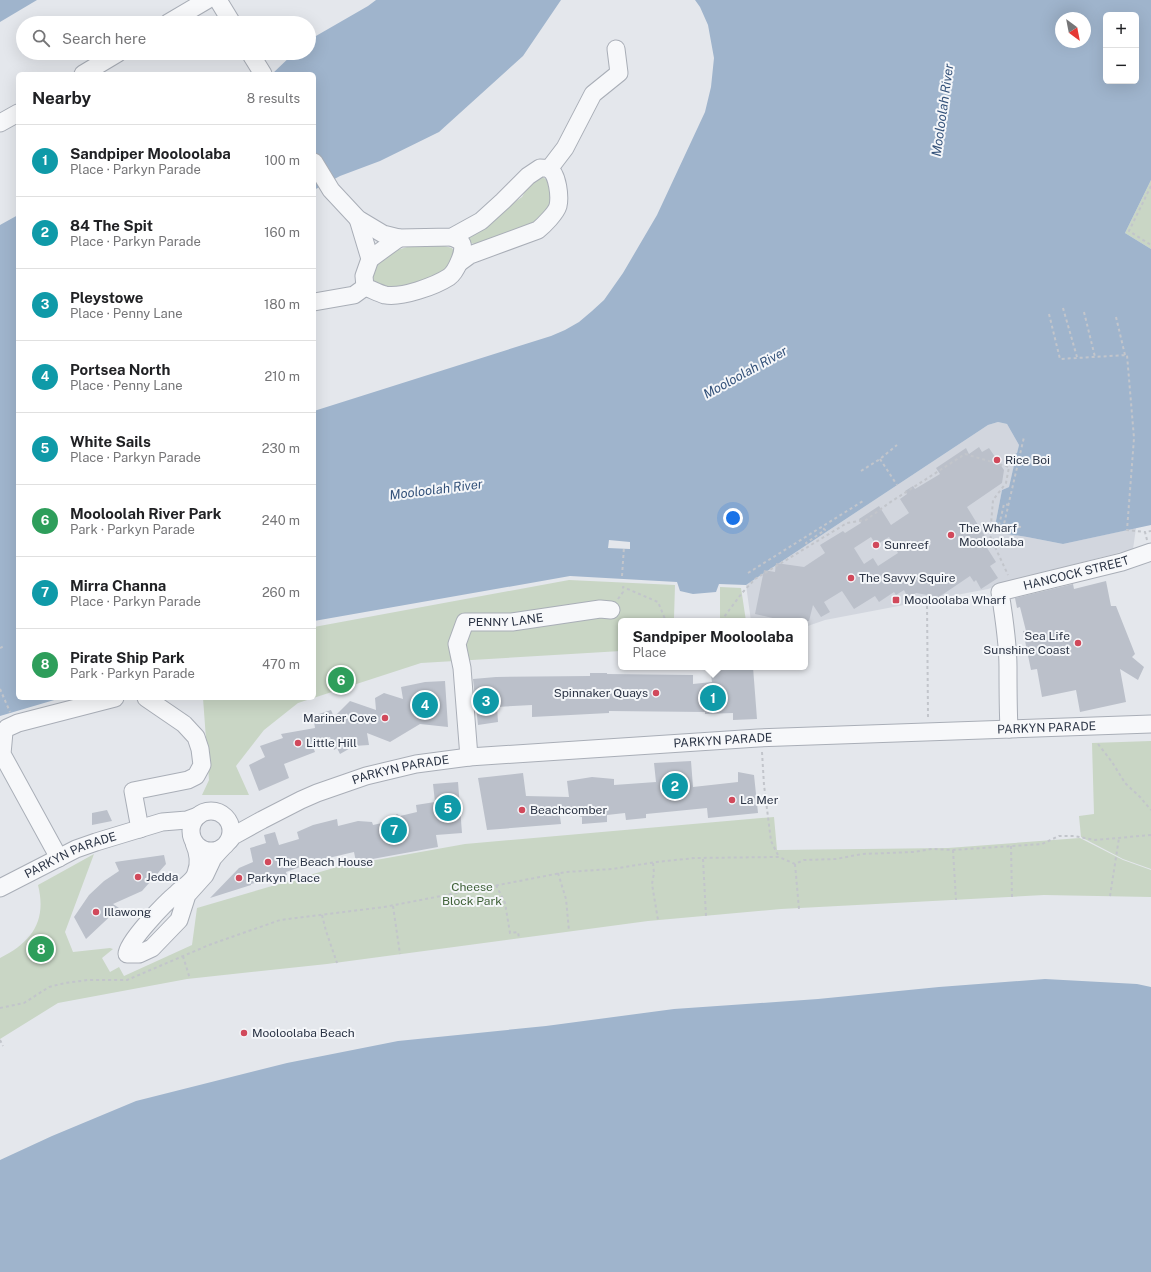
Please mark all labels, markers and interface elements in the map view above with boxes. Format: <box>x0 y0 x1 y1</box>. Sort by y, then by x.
north arrow <box>1055 12 1091 48</box>
map controls <box>1103 12 1139 84</box>
button: + <box>1103 12 1139 48</box>
search box <box>16 16 316 60</box>
icon: search <box>30 27 52 49</box>
text: Search here <box>62 30 146 47</box>
button: − <box>1103 48 1139 84</box>
water label: Mooloolah River <box>929 63 956 158</box>
text: Nearby <box>32 88 91 108</box>
text: 8 results <box>247 91 300 106</box>
text: Sandpiper Mooloolaba <box>70 145 231 162</box>
text: 1 <box>42 153 48 168</box>
text: 100 m <box>264 153 300 168</box>
text: Place · Parkyn Parade <box>70 162 201 177</box>
text: 84 The Spit <box>70 217 153 234</box>
text: 2 <box>41 225 49 240</box>
text: 160 m <box>264 225 300 240</box>
text: Place · Parkyn Parade <box>70 234 201 249</box>
text: Pleystowe <box>70 289 143 306</box>
text: 3 <box>41 297 49 312</box>
text: 180 m <box>264 297 300 312</box>
text: Place · Penny Lane <box>70 306 183 321</box>
water label: Mooloolah River <box>701 343 790 402</box>
text: Portsea North <box>70 361 170 378</box>
text: 4 <box>41 369 49 384</box>
text: 210 m <box>265 369 300 384</box>
text: Place · Penny Lane <box>70 378 183 393</box>
text: White Sails <box>70 433 151 450</box>
text: 5 <box>41 441 49 456</box>
text: 230 m <box>262 441 300 456</box>
text: Place · Parkyn Parade <box>70 450 201 465</box>
place label: Rice Boi <box>1005 453 1050 467</box>
marker: Rice Boi <box>992 455 1002 465</box>
water label: Mooloolah River <box>389 476 484 503</box>
text: Mooloolah River Park <box>70 505 221 522</box>
your location <box>723 508 743 528</box>
text: 6 <box>41 513 49 528</box>
text: 240 m <box>262 513 300 528</box>
place label: The Wharf Mooloolaba <box>959 521 1024 549</box>
text: Park · Parkyn Parade <box>70 522 195 537</box>
marker: The Wharf Mooloolaba <box>946 530 956 540</box>
place label: Sunreef <box>884 538 929 552</box>
marker: Sunreef <box>871 540 881 550</box>
street label: HANCOCK STREET <box>1022 553 1131 593</box>
place label: The Savvy Squire <box>859 571 956 585</box>
marker: The Savvy Squire <box>846 573 856 583</box>
text: Mirra Channa <box>70 577 166 594</box>
text: 7 <box>41 585 49 600</box>
text: 260 m <box>262 585 300 600</box>
place label: Mooloolaba Wharf <box>904 593 1006 607</box>
text: Place · Parkyn Parade <box>70 594 201 609</box>
marker: Mooloolaba Wharf <box>891 595 901 605</box>
street label: PENNY LANE <box>468 610 544 629</box>
popup <box>618 618 808 670</box>
text: Sandpiper Mooloolaba <box>633 628 793 645</box>
place label: Sea Life Sunshine Coast <box>983 629 1070 657</box>
marker: Sea Life Sunshine Coast <box>1073 638 1083 648</box>
text: Place <box>633 645 666 660</box>
text: Pirate Ship Park <box>70 649 185 666</box>
text: 8 <box>41 657 49 672</box>
text: 470 m <box>262 657 300 672</box>
pin: 6 <box>328 665 354 695</box>
text: Park · Parkyn Parade <box>70 666 195 681</box>
pin: 1 <box>700 683 726 713</box>
pin: 3 <box>473 686 499 716</box>
place label: Spinnaker Quays <box>554 686 648 700</box>
marker: Spinnaker Quays <box>651 688 661 698</box>
pin: 4 <box>412 690 438 720</box>
place label: Mariner Cove <box>303 711 377 725</box>
marker: Mariner Cove <box>380 713 390 723</box>
street label: PARKYN PARADE <box>997 719 1096 736</box>
street label: PARKYN PARADE <box>673 730 773 751</box>
place label: Little Hill <box>306 736 357 750</box>
marker: Little Hill <box>293 738 303 748</box>
street label: PARKYN PARADE <box>350 753 450 787</box>
pin: 2 <box>662 771 688 801</box>
pin: 5 <box>435 793 461 823</box>
place label: La Mer <box>740 793 779 807</box>
marker: La Mer <box>727 795 737 805</box>
place label: Beachcomber <box>530 803 607 817</box>
marker: Beachcomber <box>517 805 527 815</box>
pin: 7 <box>381 815 407 845</box>
street label: PARKYN PARADE <box>22 829 118 881</box>
place label: The Beach House <box>276 855 373 869</box>
marker: The Beach House <box>263 857 273 867</box>
place label: Jedda <box>146 870 178 884</box>
place label: Parkyn Place <box>247 871 320 885</box>
marker: Jedda <box>133 872 143 882</box>
marker: Parkyn Place <box>234 873 244 883</box>
park label: Cheese Block Park <box>442 880 502 908</box>
place label: Illawong <box>104 905 151 919</box>
marker: Illawong <box>91 907 101 917</box>
pin: 8 <box>28 934 54 964</box>
place label: Mooloolaba Beach <box>252 1026 355 1040</box>
marker: Mooloolaba Beach <box>239 1028 249 1038</box>

